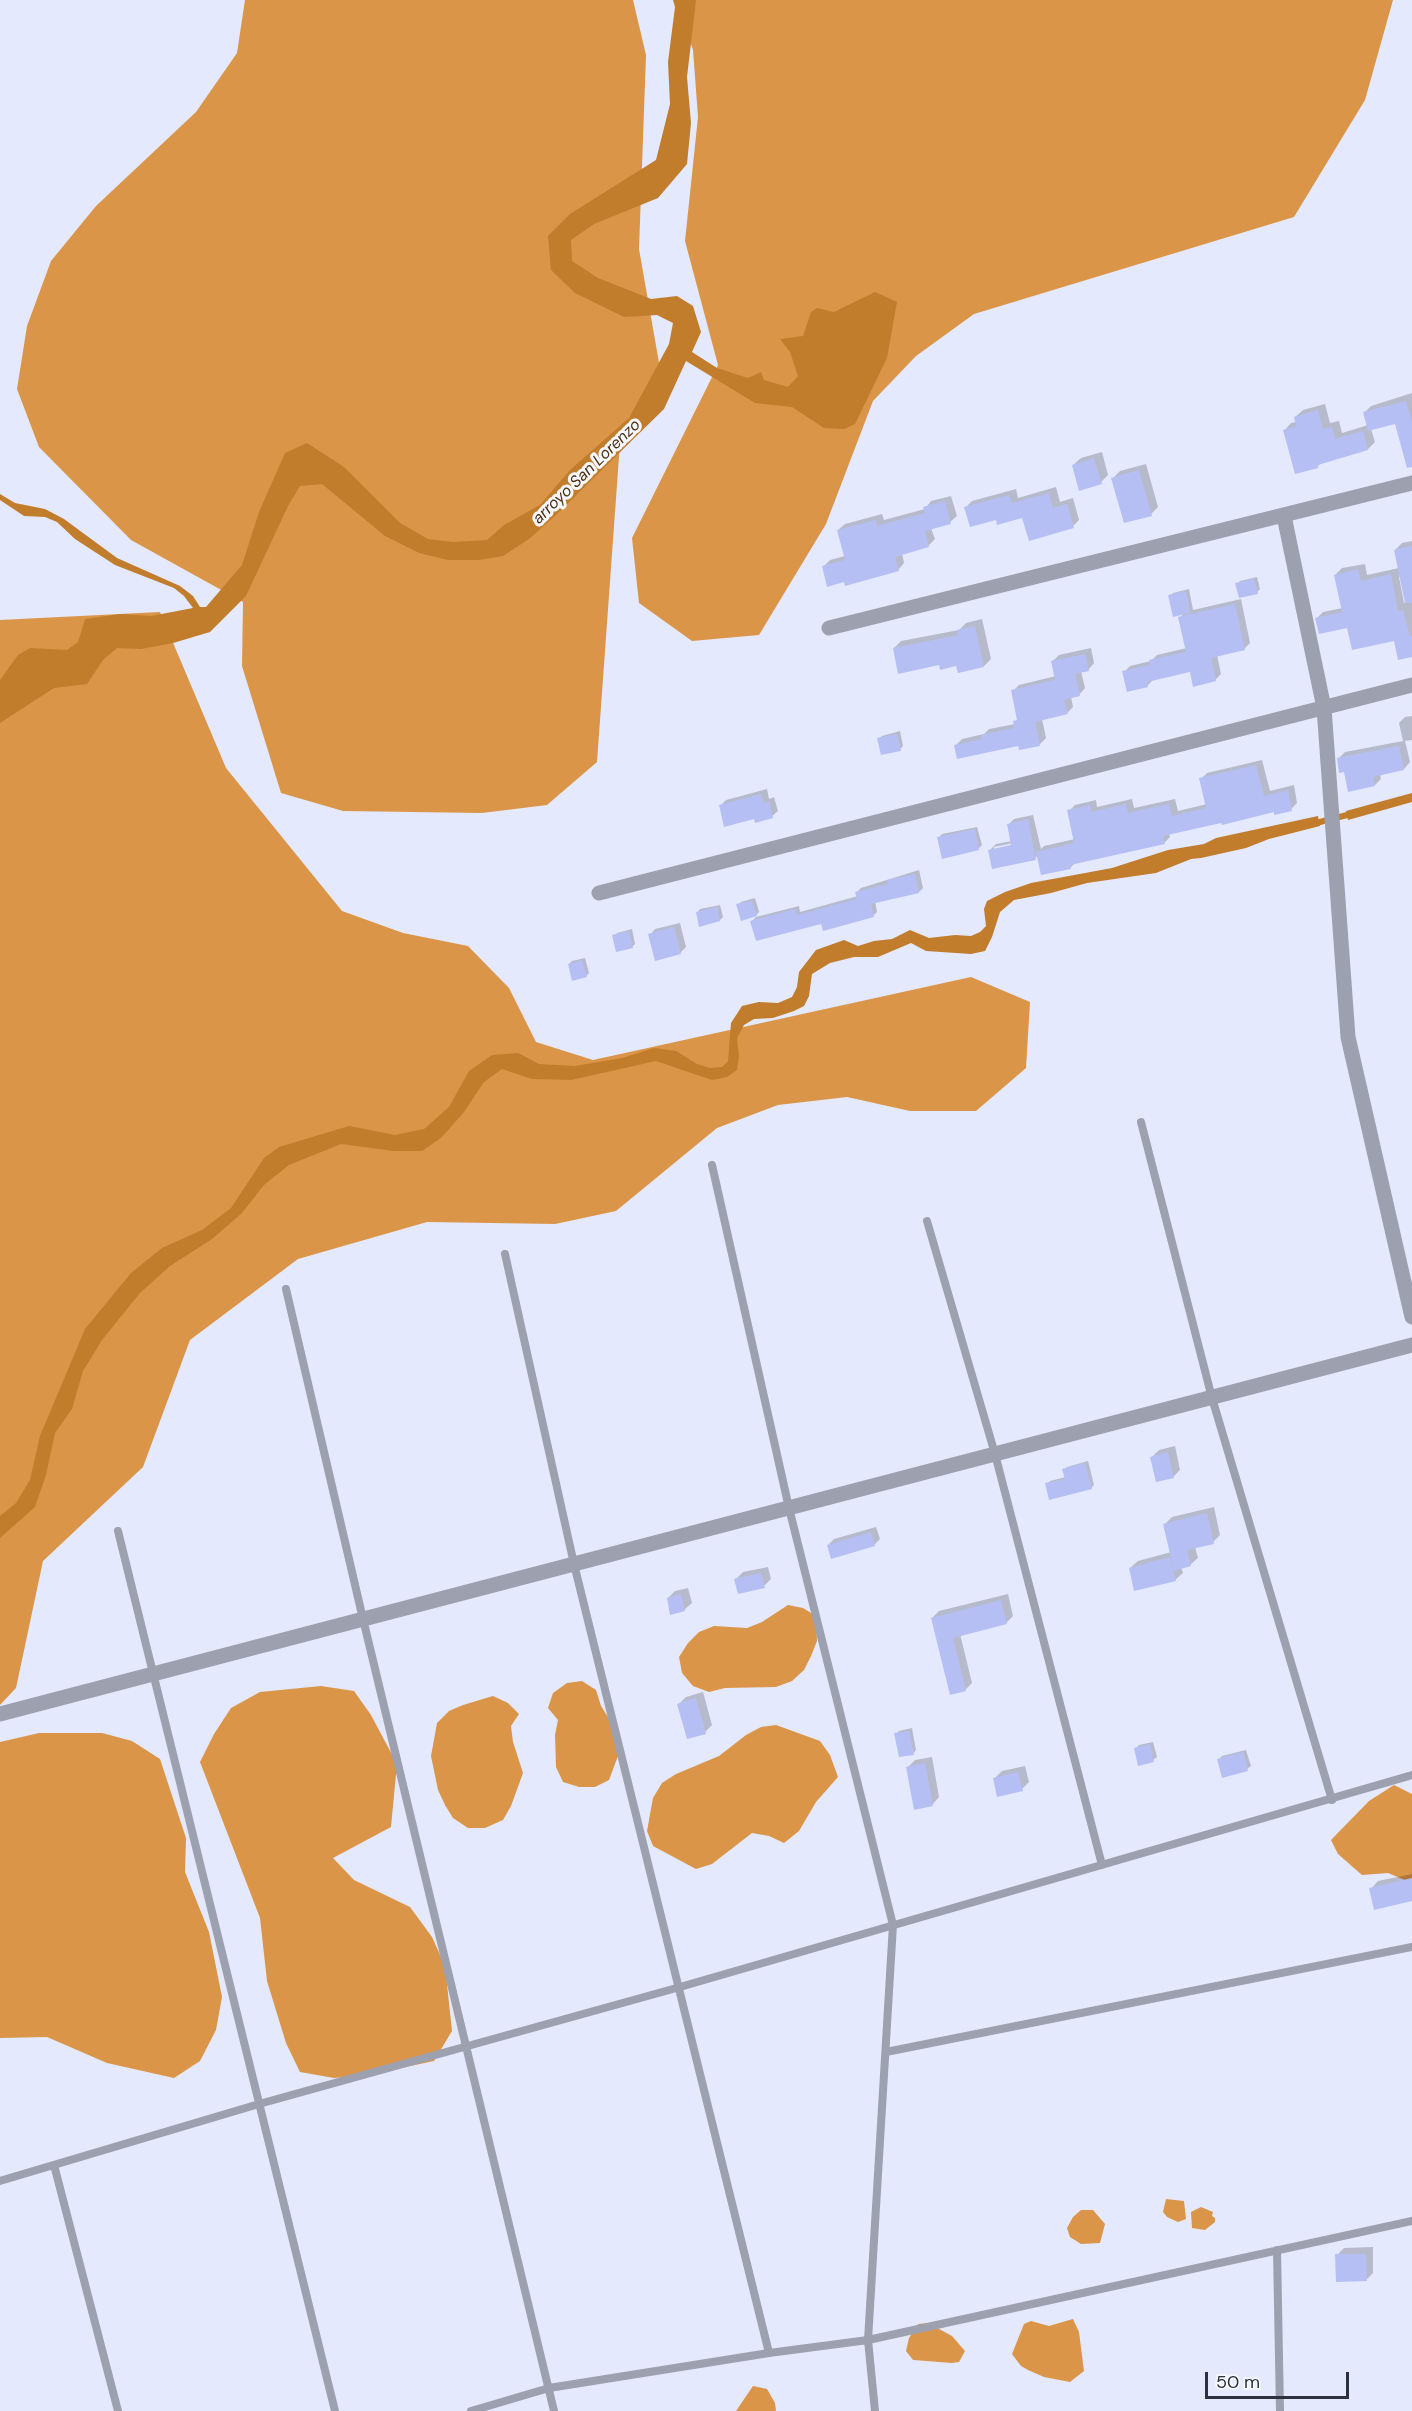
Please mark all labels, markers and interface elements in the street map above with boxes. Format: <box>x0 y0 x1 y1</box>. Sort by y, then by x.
water label: arroyo San Lorenzo <box>529 416 645 528</box>
scale bar <box>1208 2360 1352 2398</box>
text: 50 m <box>1216 2370 1260 2394</box>

